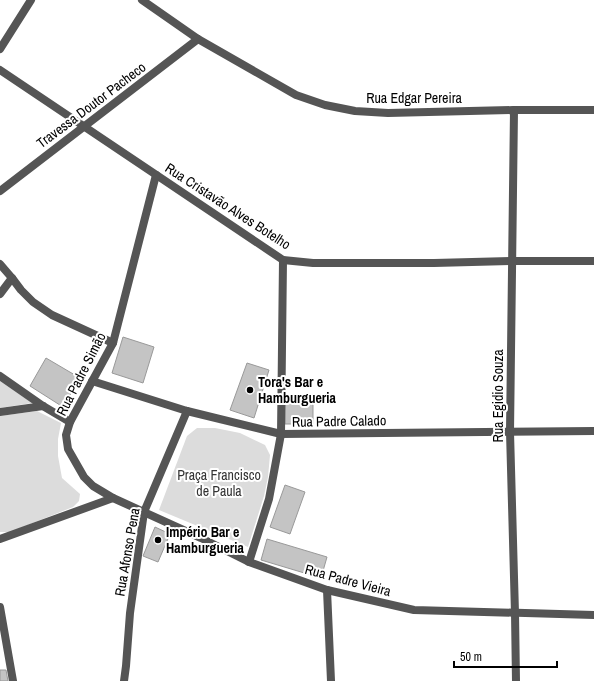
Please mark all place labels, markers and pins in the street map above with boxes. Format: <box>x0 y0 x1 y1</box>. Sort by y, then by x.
place label: Tora's Bar e Hamburgueria <box>258 373 336 407</box>
marker: Tora's Bar e Hamburgueria <box>245 385 255 395</box>
place label: Império Bar e Hamburgueria <box>166 523 244 557</box>
marker: Império Bar e Hamburgueria <box>153 535 163 545</box>

